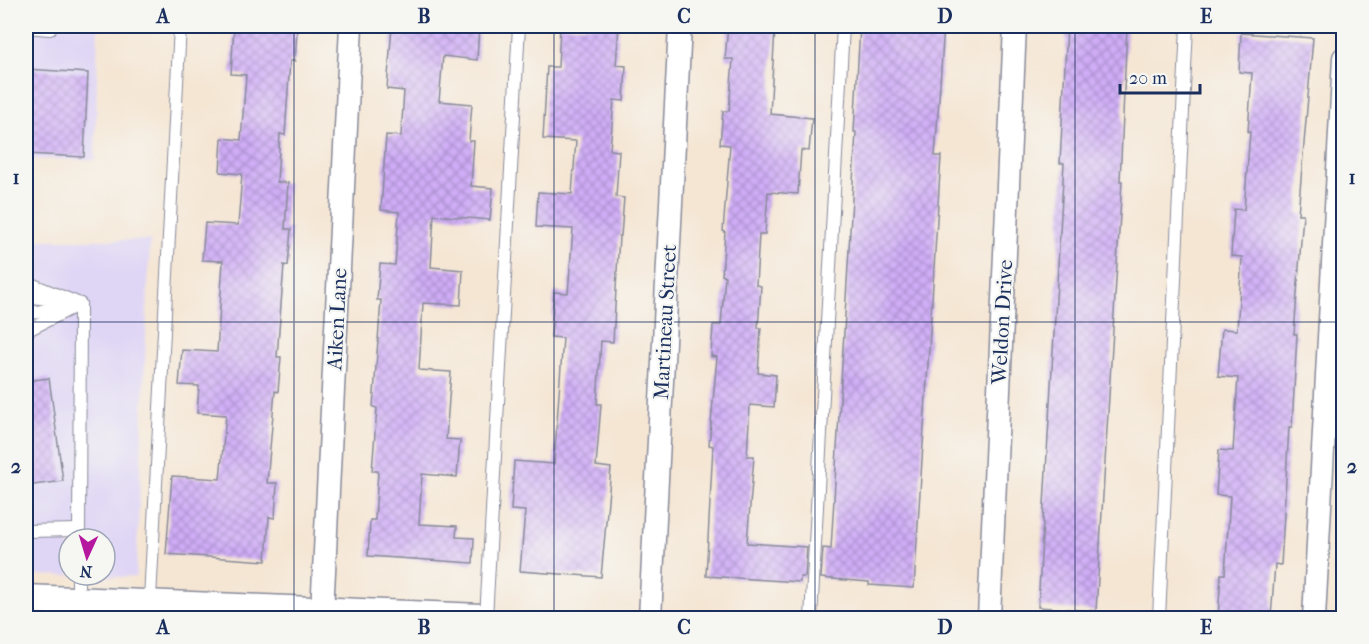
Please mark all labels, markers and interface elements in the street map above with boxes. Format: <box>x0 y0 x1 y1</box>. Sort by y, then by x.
text: A <box>155 5 171 28</box>
text: B <box>417 5 431 28</box>
text: C <box>677 5 691 28</box>
text: D <box>937 5 953 28</box>
text: E <box>1200 5 1212 28</box>
scale bar <box>1120 57 1200 95</box>
text: 20 m <box>1129 68 1167 89</box>
text: 1 <box>12 166 20 189</box>
text: 1 <box>1348 166 1356 189</box>
street label: Martineau Street <box>649 243 681 400</box>
street label: Weldon Drive <box>987 259 1017 386</box>
street label: Aiken Lane <box>322 267 352 372</box>
text: 2 <box>11 455 21 478</box>
text: 2 <box>1347 455 1357 478</box>
north arrow <box>57 527 117 587</box>
text: N <box>78 562 93 581</box>
text: A <box>155 616 171 639</box>
text: B <box>417 616 431 639</box>
text: C <box>677 616 691 639</box>
text: D <box>937 616 953 639</box>
text: E <box>1200 616 1212 639</box>

